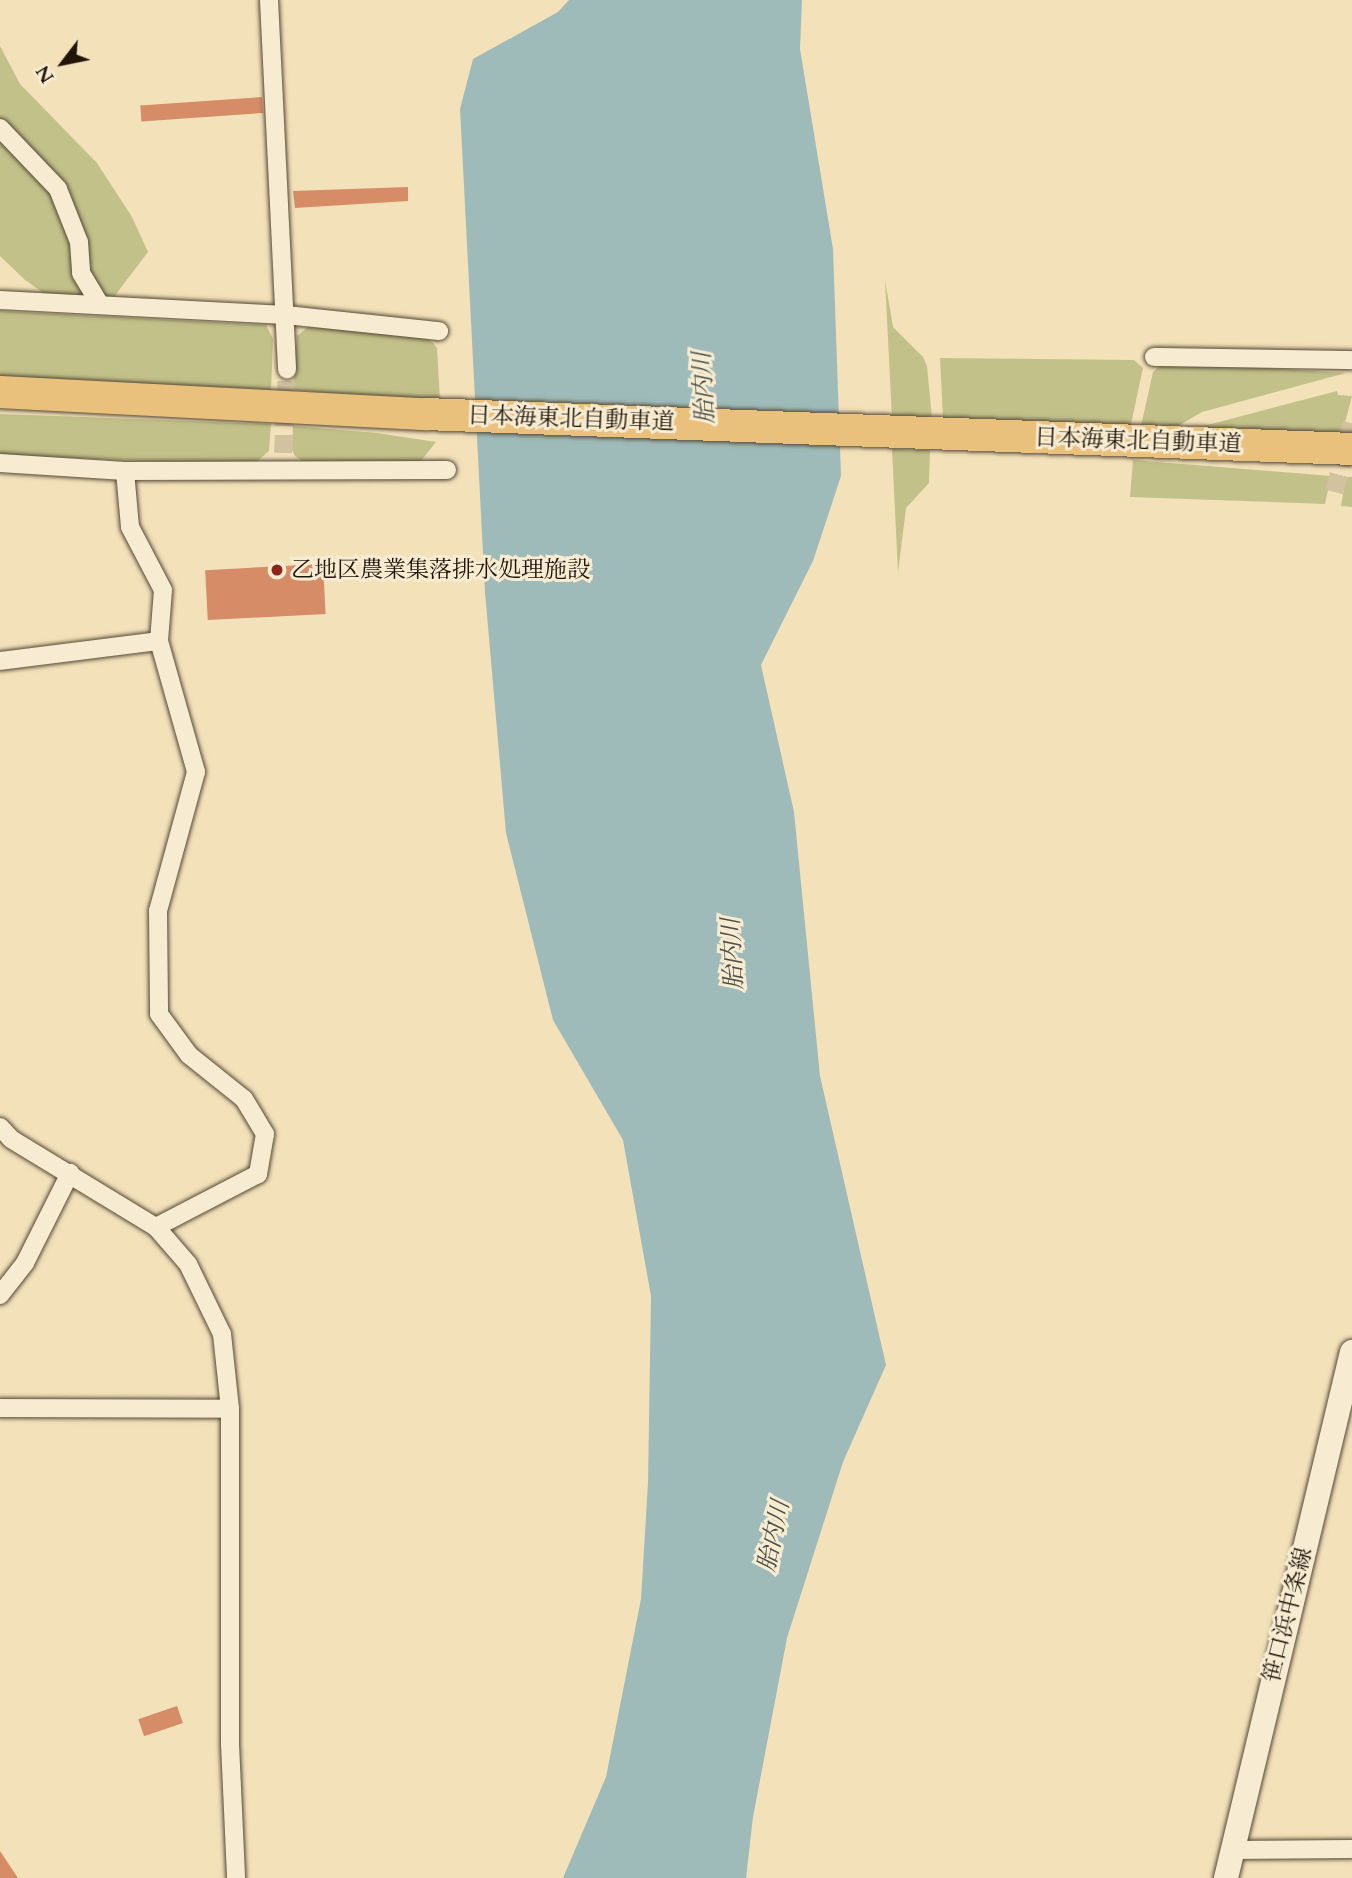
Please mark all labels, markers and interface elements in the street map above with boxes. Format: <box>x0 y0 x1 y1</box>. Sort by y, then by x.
north arrow <box>28 28 98 98</box>
text: N <box>30 60 61 88</box>
water label: 胎内川 <box>688 351 720 425</box>
street label: 日本海東北自動車道 <box>467 402 675 436</box>
street label: 日本海東北自動車道 <box>1034 424 1242 458</box>
place label: 乙地区農業集落排水処理施設 <box>291 556 590 584</box>
marker: 乙地区農業集落排水処理施設 <box>269 562 285 578</box>
water label: 胎内川 <box>717 917 749 991</box>
water label: 胎内川 <box>752 1498 796 1574</box>
street label: 笹口浜中条線 <box>1258 1545 1318 1685</box>

